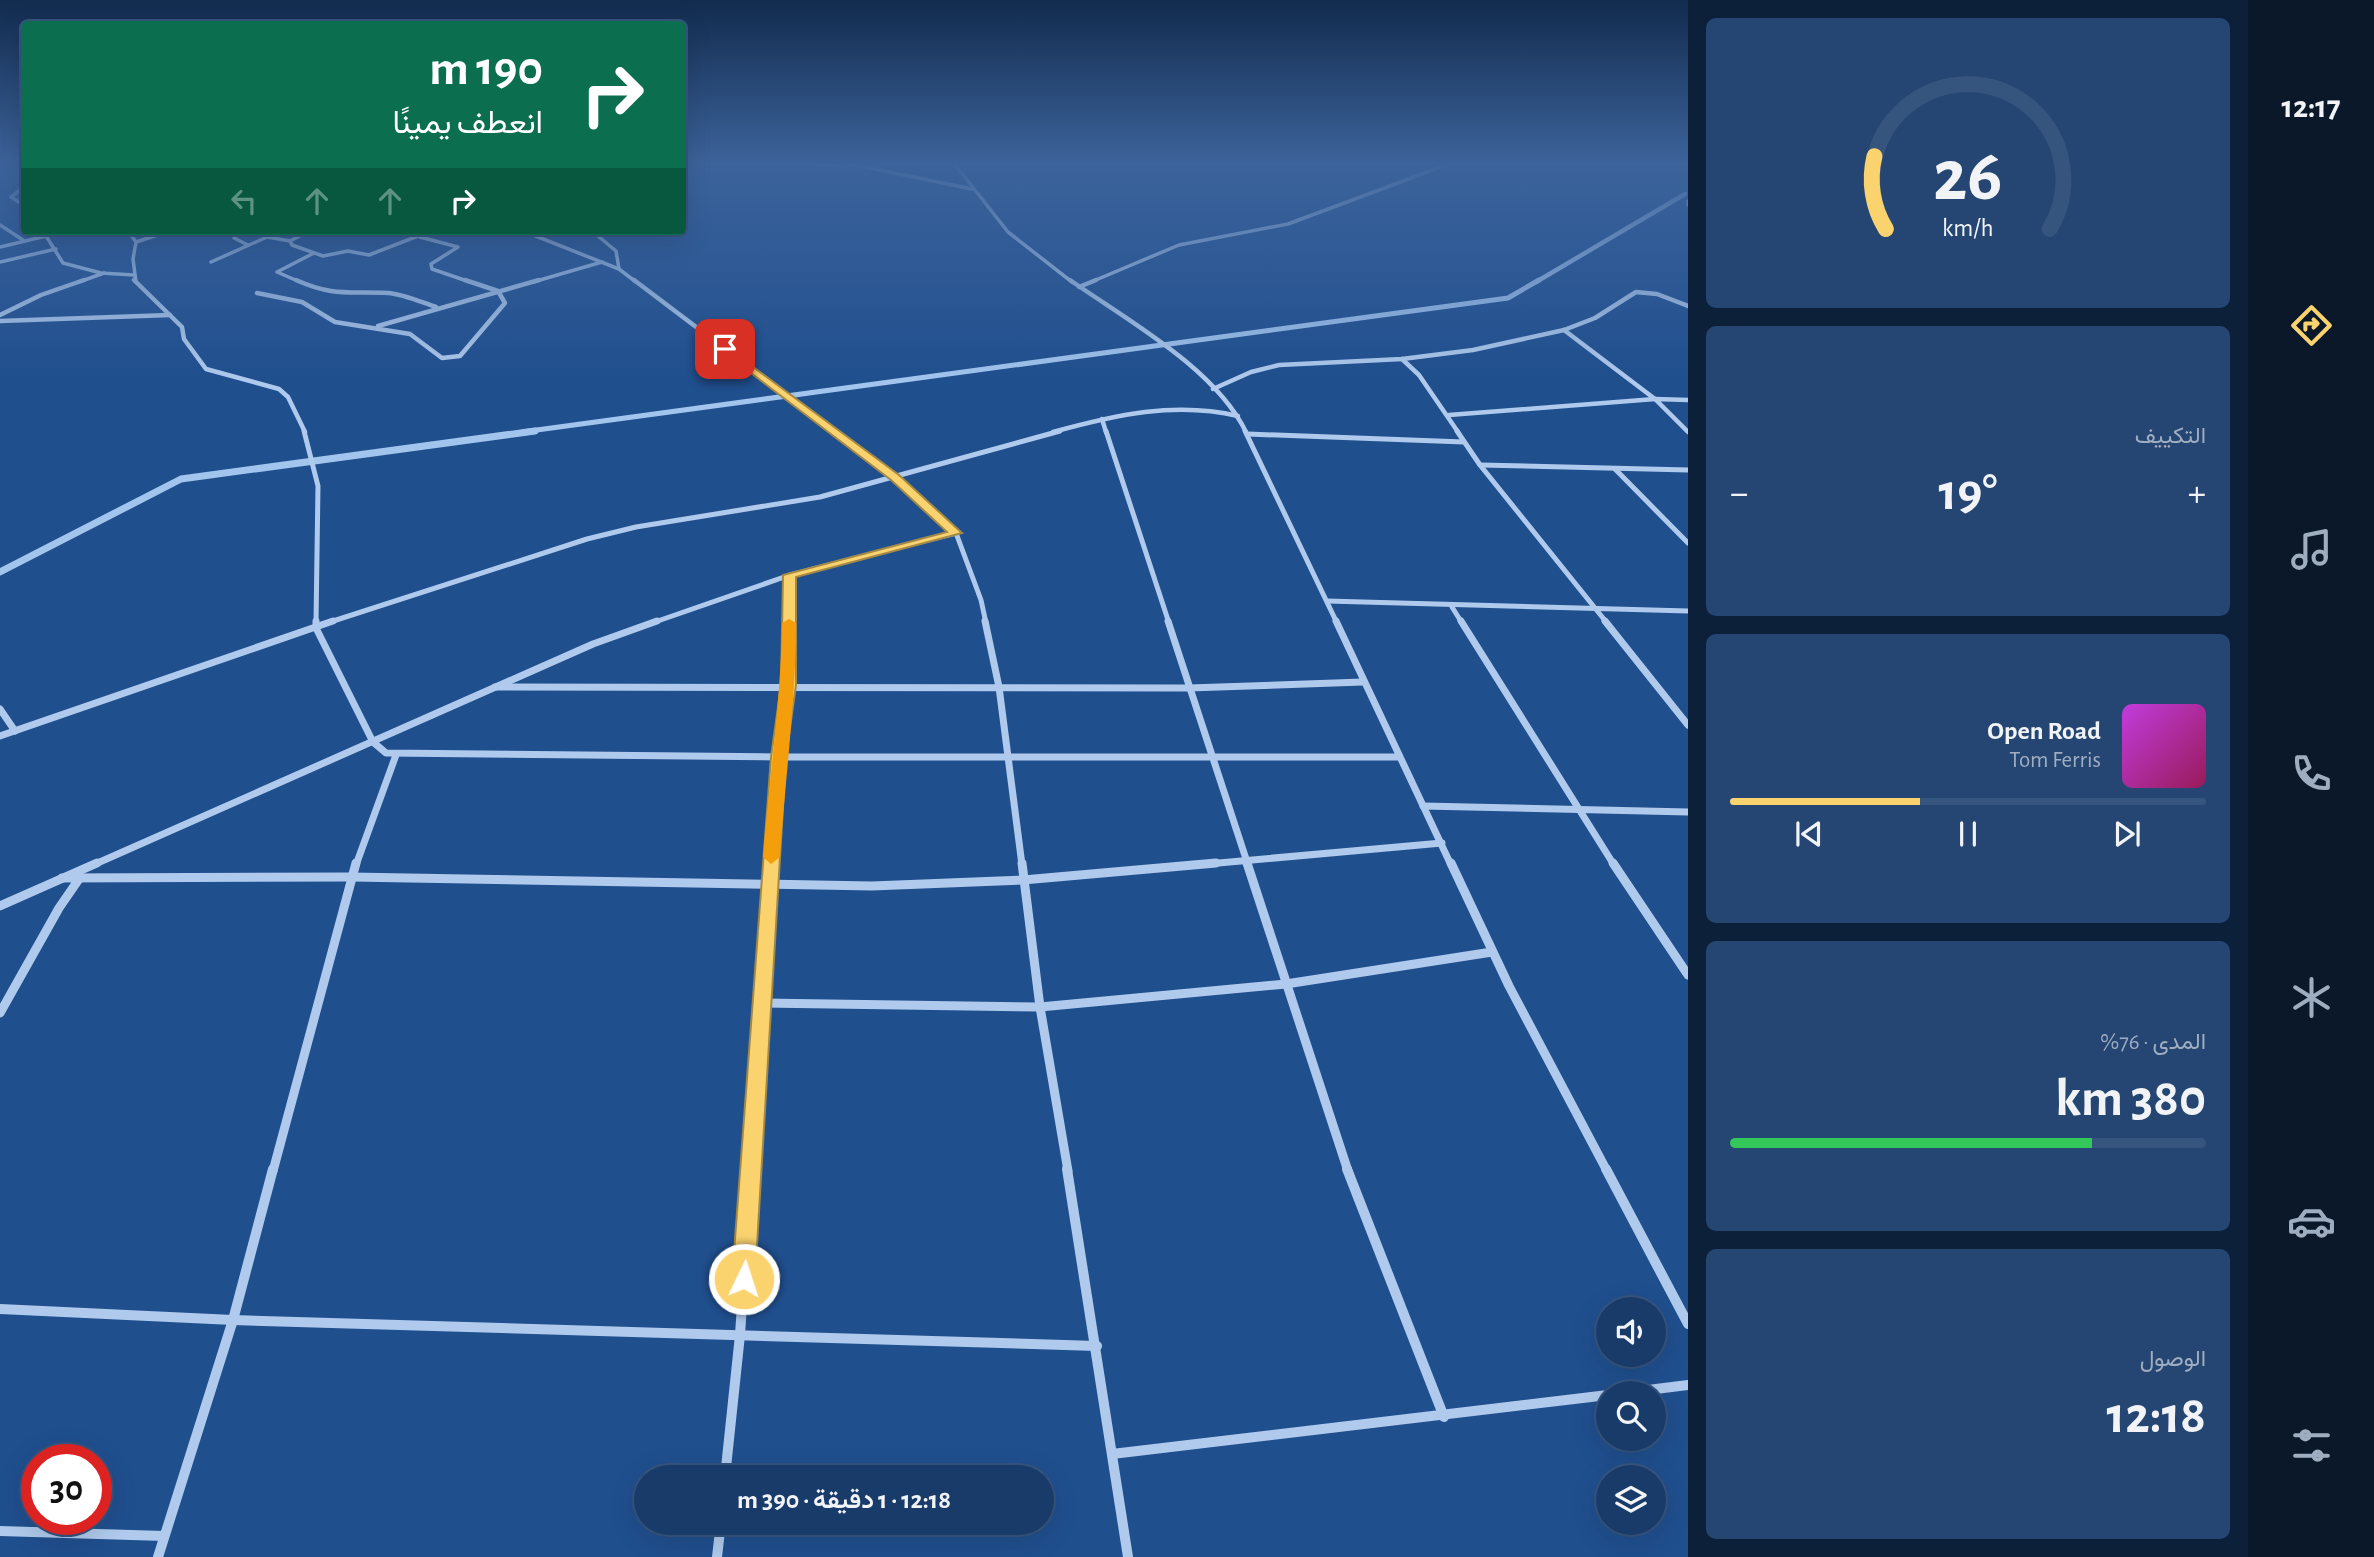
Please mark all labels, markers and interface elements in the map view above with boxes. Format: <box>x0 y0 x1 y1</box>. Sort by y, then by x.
text: 190 m <box>429 45 543 94</box>
icon: right <box>567 49 658 140</box>
text: 12:17 <box>2281 91 2341 123</box>
text: انعطف يمينًا <box>392 107 543 139</box>
text: 26 <box>1933 141 2003 214</box>
icon: left <box>225 182 263 220</box>
icon: ahead <box>298 182 336 220</box>
icon: ahead <box>371 182 409 220</box>
icon: right <box>444 182 482 220</box>
text: km/h <box>1942 216 1994 241</box>
icon: directions <box>2287 301 2336 350</box>
pin <box>695 319 755 379</box>
icon: arrive <box>706 330 744 368</box>
text: التكييف <box>2135 425 2206 448</box>
text: 19° <box>1938 467 1998 519</box>
text: − <box>1730 475 1748 513</box>
text: + <box>2188 475 2206 513</box>
icon: music <box>2287 525 2336 574</box>
text: Open Road <box>1987 718 2101 744</box>
text: Tom Ferris <box>2009 749 2101 772</box>
icon: phone <box>2287 749 2336 798</box>
icon: previous <box>1790 815 1828 853</box>
icon: pause <box>1949 815 1987 853</box>
icon: next <box>2108 815 2146 853</box>
icon: climate <box>2287 973 2336 1022</box>
text: المدى · 76% <box>2100 1031 2206 1054</box>
text: 380 km <box>2055 1073 2206 1125</box>
icon: car <box>2287 1197 2336 1246</box>
position arrow <box>707 1242 781 1316</box>
map controls <box>1596 1297 1666 1535</box>
button: sound <box>1596 1297 1666 1367</box>
text: الوصول <box>2140 1348 2206 1371</box>
button: search <box>1596 1381 1666 1451</box>
text: 12:18 <box>2107 1390 2206 1442</box>
icon: filters <box>2287 1421 2336 1470</box>
speed limit sign: 30 <box>21 1444 112 1535</box>
button: layers <box>1596 1465 1666 1535</box>
text: 12:18 · 1 دقيقة · 390 m <box>737 1487 951 1513</box>

